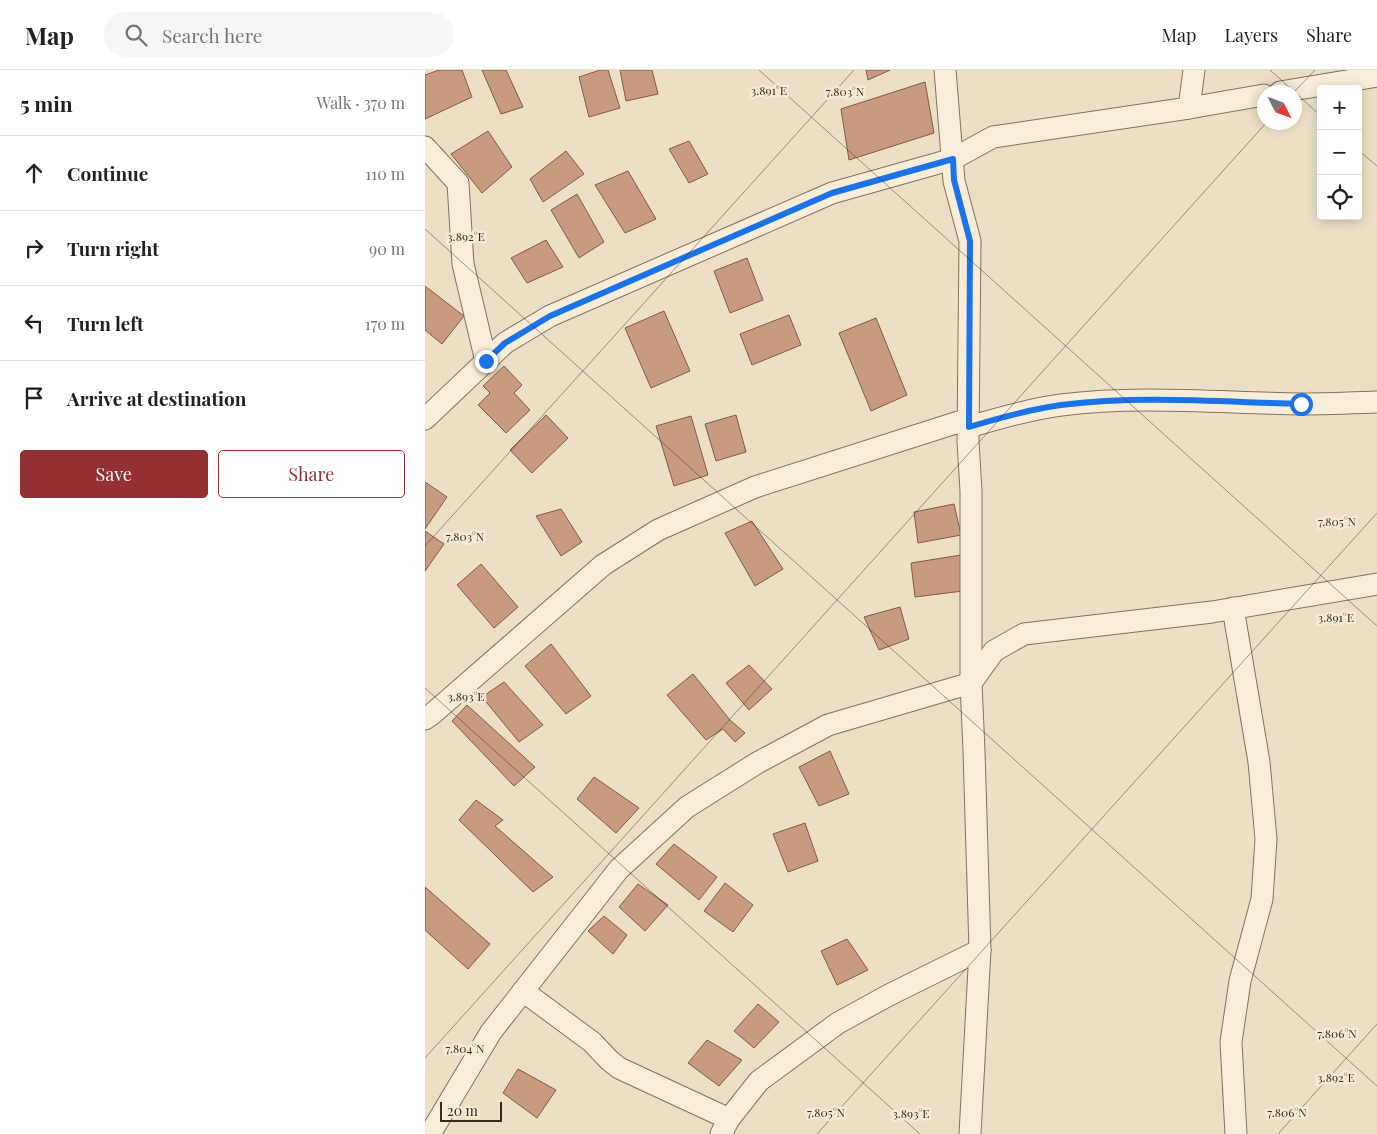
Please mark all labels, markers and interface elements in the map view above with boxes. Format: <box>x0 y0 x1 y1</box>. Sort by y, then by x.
search box <box>104 12 454 57</box>
text: Map <box>25 19 74 51</box>
icon: search <box>122 21 150 49</box>
text: Search here <box>162 22 262 48</box>
text: Map <box>1161 23 1196 47</box>
text: Layers <box>1224 23 1278 47</box>
text: Share <box>1306 23 1352 47</box>
text: 3.891°E <box>751 82 787 98</box>
text: 7.803°N <box>826 83 865 99</box>
north arrow <box>1257 85 1302 130</box>
map controls <box>1317 85 1362 220</box>
button: + <box>1317 85 1362 130</box>
text: 5 min <box>20 89 73 117</box>
text: Walk · 370 m <box>316 92 405 113</box>
button: − <box>1317 130 1362 175</box>
icon: ahead <box>20 159 48 187</box>
text: Continue <box>67 160 148 186</box>
text: 110 m <box>365 163 405 184</box>
button: locate <box>1317 175 1362 220</box>
text: 3.892°E <box>447 228 485 244</box>
icon: right <box>20 234 48 262</box>
text: Turn right <box>67 235 159 261</box>
text: 90 m <box>369 238 405 259</box>
icon: left <box>20 309 48 337</box>
text: Turn left <box>67 310 144 336</box>
text: 170 m <box>365 313 405 334</box>
route end <box>475 350 498 373</box>
icon: arrive <box>20 384 48 412</box>
text: Arrive at destination <box>67 385 247 411</box>
route start <box>1290 393 1313 416</box>
button: Save <box>20 450 208 498</box>
button: Share <box>218 450 405 498</box>
text: 7.805°N <box>1318 513 1357 529</box>
text: 7.803°N <box>446 528 485 544</box>
text: 3.891°E <box>1318 609 1354 625</box>
text: 3.893°E <box>447 688 485 704</box>
text: 7.806°N <box>1317 1025 1357 1041</box>
text: 7.804°N <box>446 1040 485 1056</box>
text: 3.892°E <box>1317 1069 1355 1085</box>
scale bar <box>440 1099 503 1122</box>
text: 20 m <box>447 1101 478 1120</box>
text: 7.805°N <box>807 1104 846 1120</box>
text: 7.806°N <box>1267 1104 1307 1120</box>
text: 3.893°E <box>892 1105 930 1121</box>

